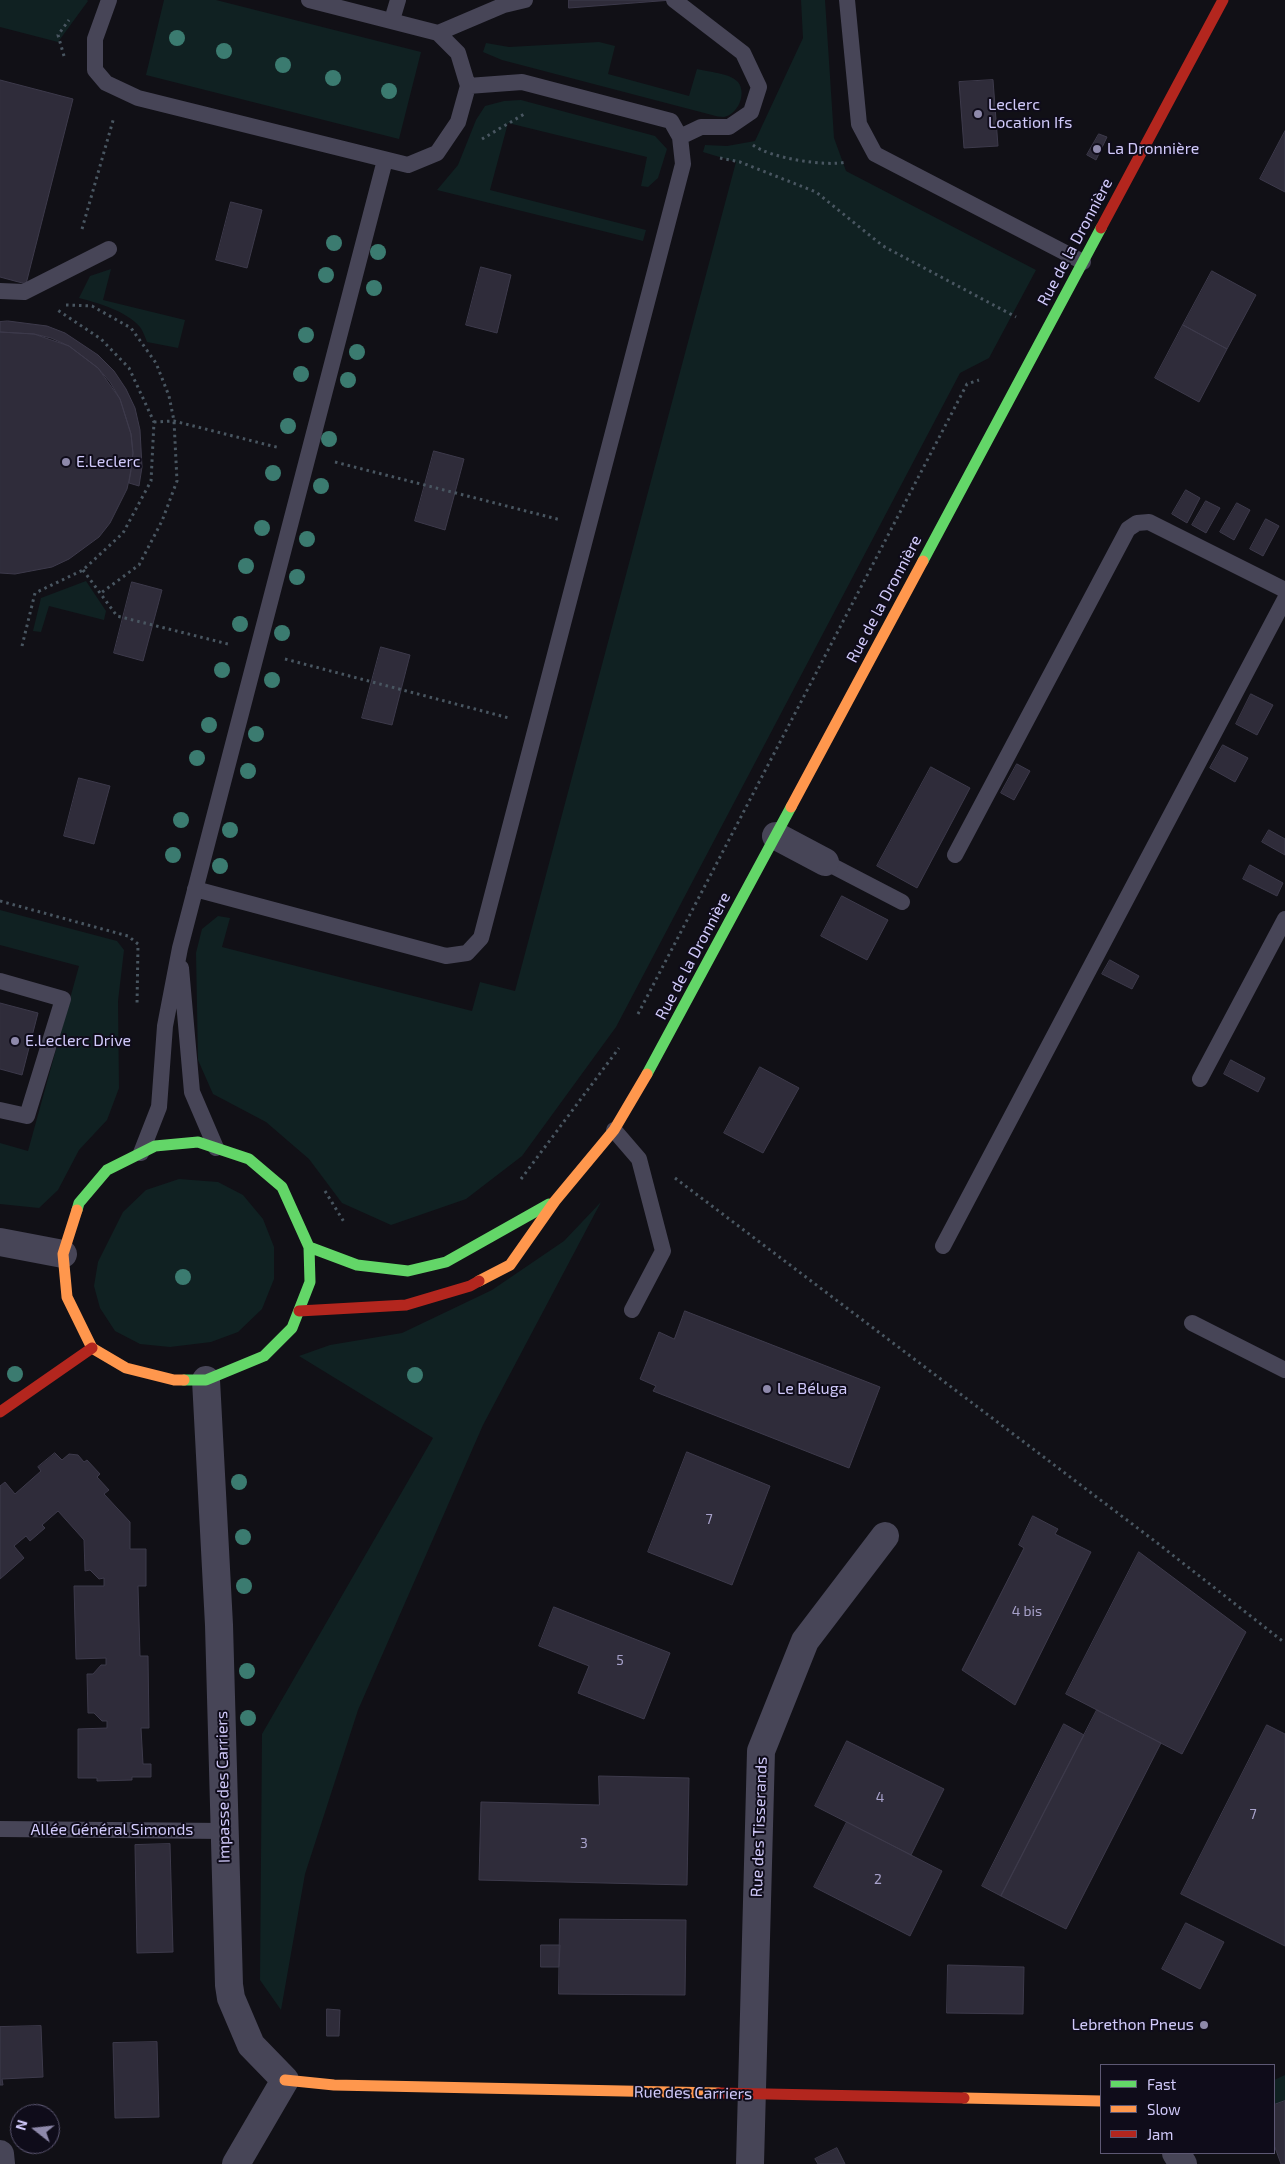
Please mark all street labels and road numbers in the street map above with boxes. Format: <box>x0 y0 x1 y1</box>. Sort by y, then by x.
street label: Rue de la Dronnière <box>1033 175 1117 309</box>
street label: Rue de la Dronnière <box>842 532 926 666</box>
street label: Rue de la Dronnière <box>651 889 735 1023</box>
street label: Impasse des Carriers <box>212 1711 234 1863</box>
street label: Rue des Tisserands <box>747 1756 771 1898</box>
street label: Allée Général Simonds <box>31 1820 193 1840</box>
street label: Rue des Carriers <box>634 2082 752 2104</box>

